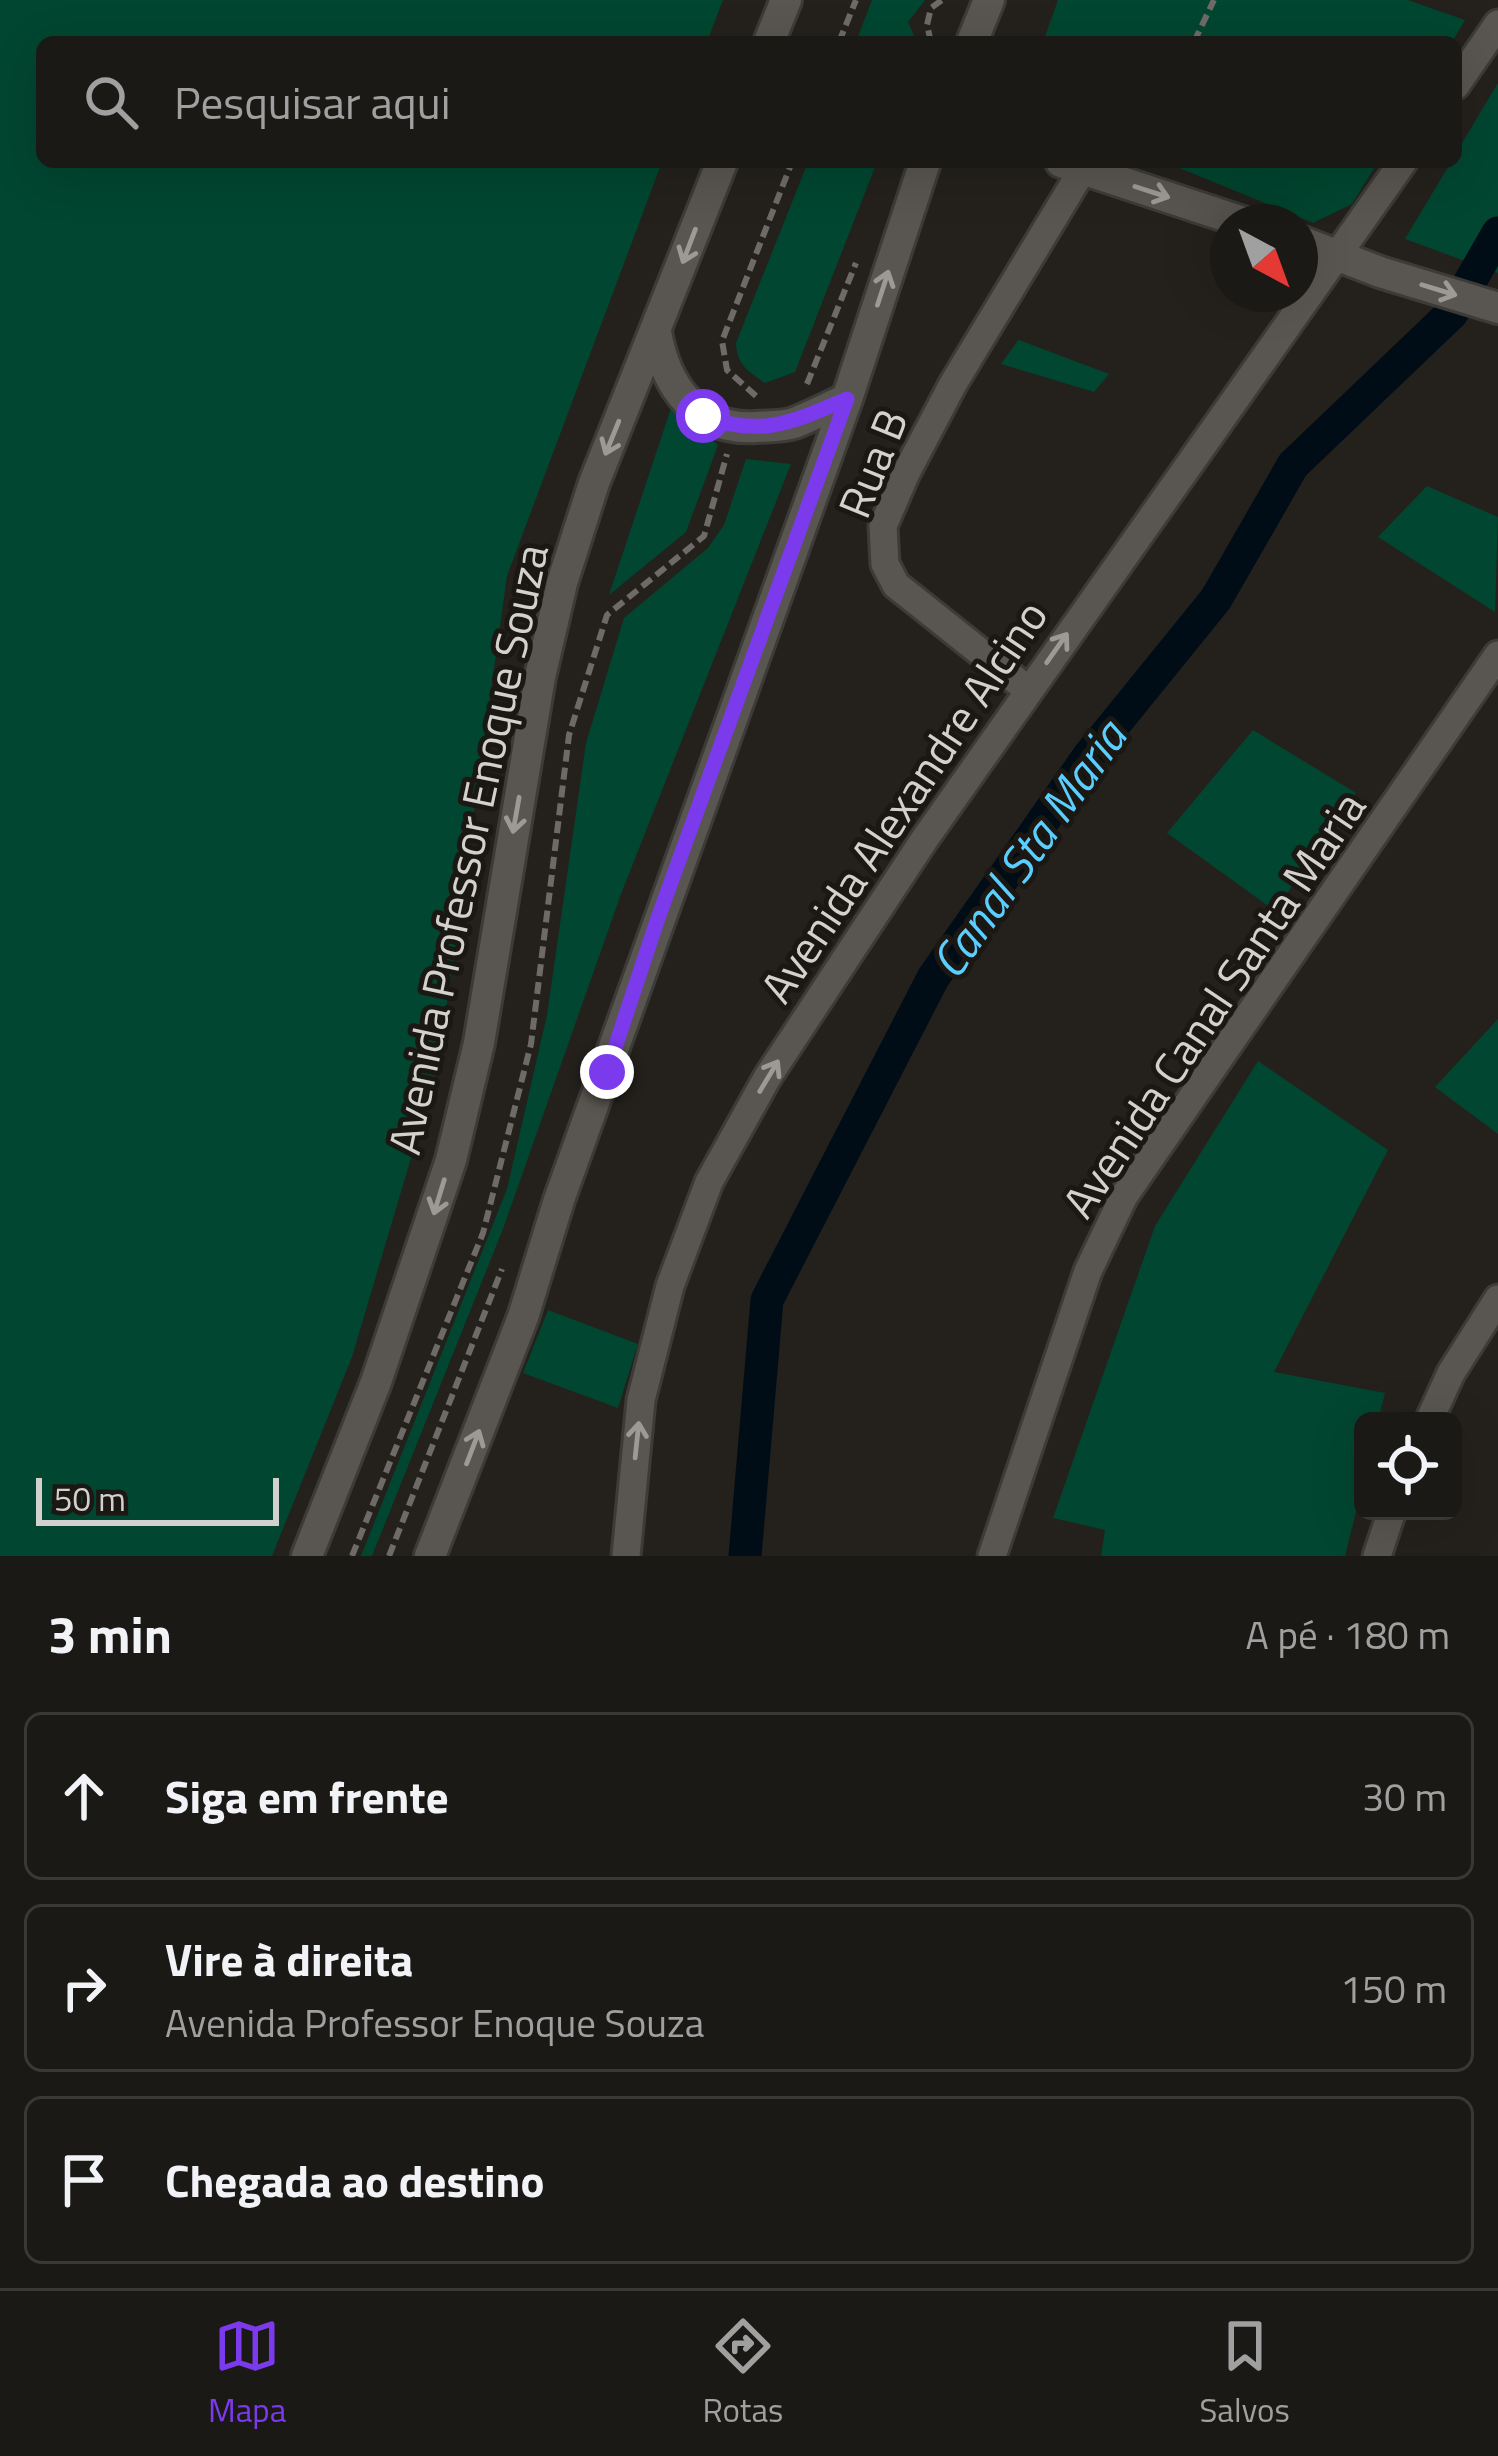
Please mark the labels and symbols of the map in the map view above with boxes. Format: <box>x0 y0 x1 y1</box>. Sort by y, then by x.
one-way arrow <box>1132 182 1170 204</box>
north arrow <box>1210 204 1318 312</box>
one-way arrow <box>677 226 698 263</box>
one-way arrow <box>874 270 896 308</box>
one-way arrow <box>1419 280 1457 302</box>
route start <box>676 389 730 443</box>
street label: Rua B <box>820 399 924 527</box>
one-way arrow <box>600 419 621 456</box>
street label: Avenida Professor Enoque Souza <box>369 538 565 1160</box>
street label: Avenida Alexandre Alcino <box>743 586 1063 1016</box>
one-way arrow <box>1044 632 1069 665</box>
water label: Canal Sta Maria <box>912 703 1146 993</box>
street label: Avenida Canal Santa Maria <box>1045 777 1381 1231</box>
one-way arrow <box>504 795 527 834</box>
route end <box>580 1045 634 1099</box>
one-way arrow <box>757 1060 781 1094</box>
one-way arrow <box>427 1177 449 1215</box>
one-way arrow <box>626 1421 649 1460</box>
one-way arrow <box>464 1430 486 1467</box>
scale bar <box>36 1472 279 1525</box>

